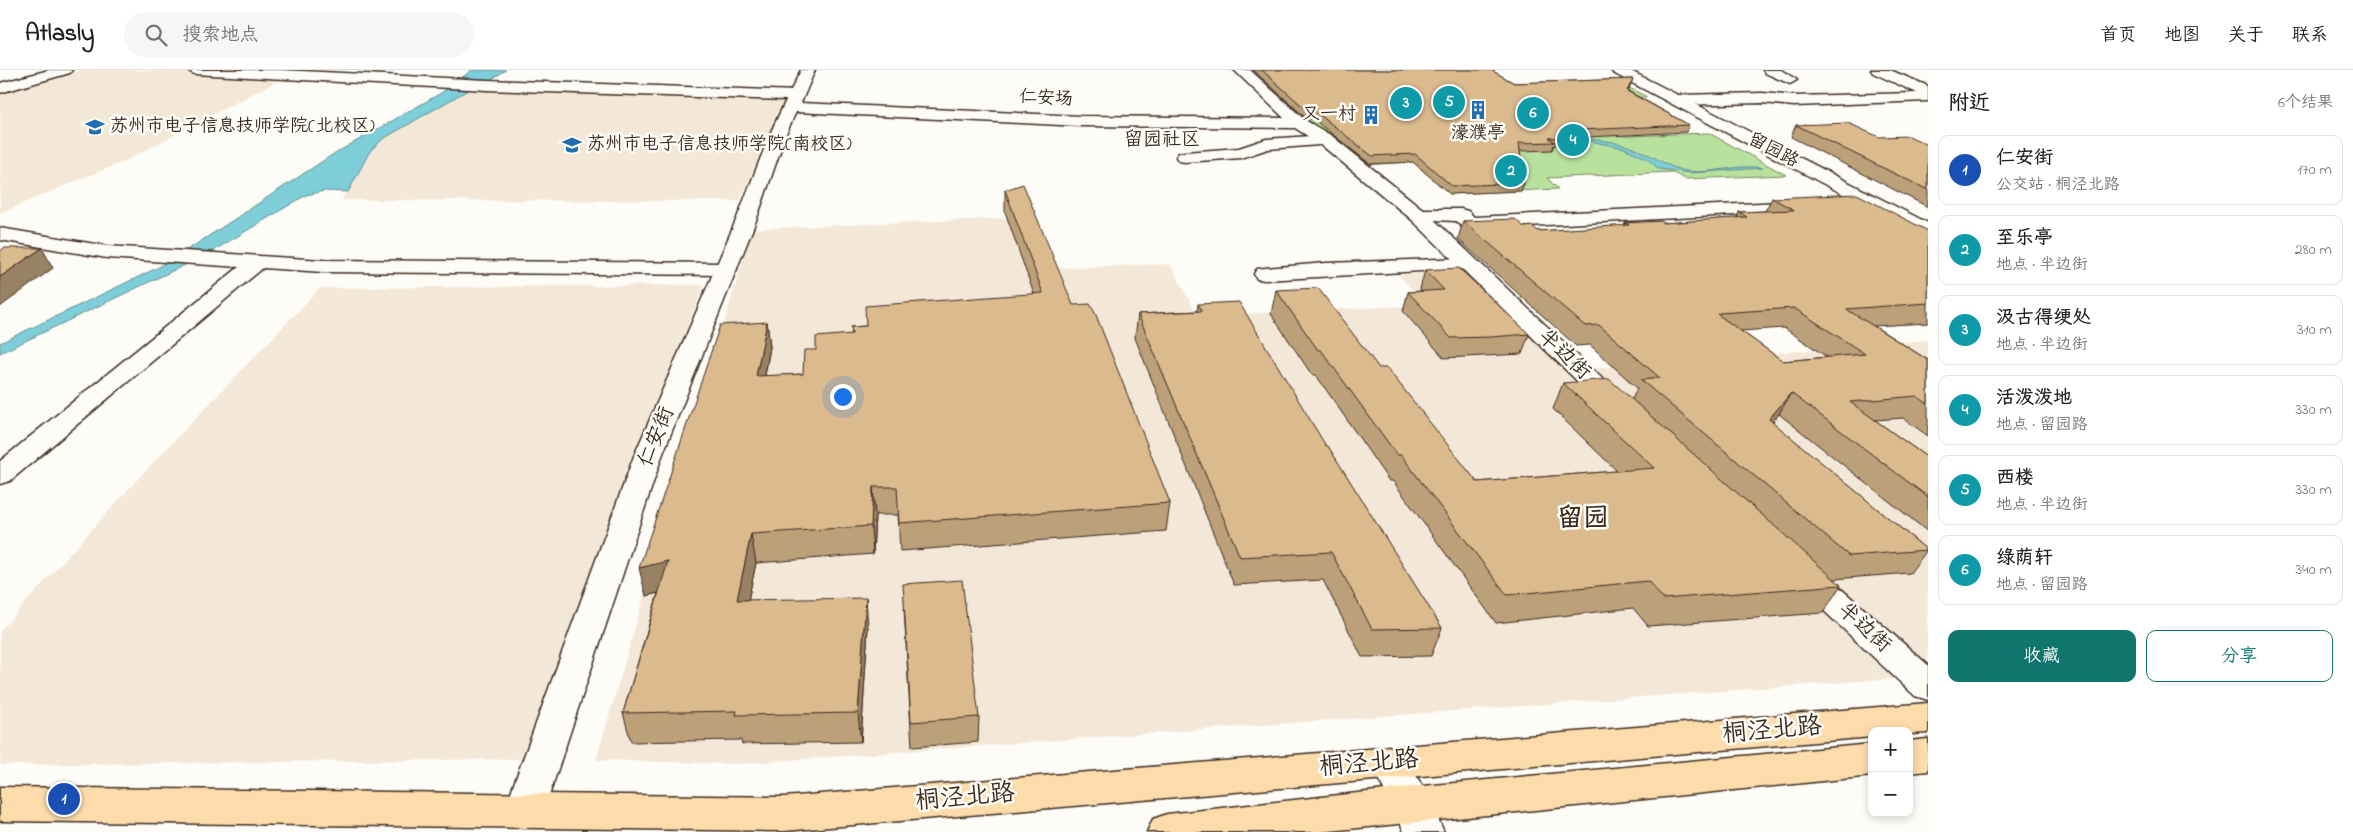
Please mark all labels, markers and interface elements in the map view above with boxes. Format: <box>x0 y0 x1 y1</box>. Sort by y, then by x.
search box <box>124 12 474 57</box>
text: Atlasly <box>25 17 94 52</box>
icon: search <box>142 21 170 49</box>
text: 搜索地点 <box>182 22 258 49</box>
text: 首页 <box>2100 23 2136 49</box>
text: 地图 <box>2164 23 2200 49</box>
text: 关于 <box>2228 23 2264 49</box>
text: 联系 <box>2292 23 2328 49</box>
pin: 5 <box>1433 83 1465 121</box>
pin: 3 <box>1390 84 1422 122</box>
street label: 仁安场 <box>1018 85 1074 113</box>
text: 附近 <box>1948 89 1990 119</box>
text: 6个结果 <box>2278 91 2333 115</box>
pin: 6 <box>1517 94 1549 132</box>
building icon: 濠濮亭 <box>1467 99 1489 121</box>
place label: 又一村 <box>1302 102 1356 128</box>
building icon: 又一村 <box>1360 104 1382 126</box>
place label: 苏州市电子信息技师学院(北校区) <box>110 114 375 140</box>
school or university icon: 苏州市电子信息技师学院(北校区) <box>84 116 106 138</box>
place label: 濠濮亭 <box>1451 121 1505 147</box>
pin: 4 <box>1557 121 1589 159</box>
district label: 留园社区 <box>1124 127 1200 154</box>
street label: 留园路 <box>1743 127 1803 175</box>
place label: 苏州市电子信息技师学院(南校区) <box>587 132 852 158</box>
school or university icon: 苏州市电子信息技师学院(南校区) <box>561 134 583 156</box>
text: 仁安街 <box>1996 145 2053 172</box>
pin: 2 <box>1495 152 1527 190</box>
text: 1 <box>1962 158 1968 182</box>
text: 170 m <box>2297 158 2332 182</box>
text: 公交站 · 桐泾北路 <box>1996 173 2119 197</box>
text: 至乐亭 <box>1996 225 2053 252</box>
text: 2 <box>1961 238 1969 262</box>
text: 280 m <box>2295 238 2332 262</box>
text: 地点 · 半边街 <box>1996 253 2087 277</box>
text: 汲古得绠处 <box>1996 305 2091 332</box>
text: 3 <box>1962 318 1968 342</box>
text: 310 m <box>2297 318 2332 342</box>
street label: 半边街 <box>1531 323 1597 387</box>
text: 地点 · 半边街 <box>1996 333 2087 357</box>
your location <box>830 384 856 410</box>
text: 活泼泼地 <box>1996 385 2072 412</box>
text: 4 <box>1962 398 1968 422</box>
text: 330 m <box>2295 398 2332 422</box>
street label: 仁安街 <box>631 402 683 472</box>
text: 地点 · 留园路 <box>1996 413 2087 437</box>
text: 西楼 <box>1996 465 2034 492</box>
text: 5 <box>1960 478 1970 502</box>
text: 330 m <box>2295 478 2332 502</box>
text: 地点 · 半边街 <box>1996 493 2087 517</box>
district label: 留园 <box>1557 501 1609 539</box>
text: 绿荫轩 <box>1996 545 2053 572</box>
text: 6 <box>1961 558 1969 582</box>
text: 340 m <box>2295 558 2332 582</box>
text: 地点 · 留园路 <box>1996 573 2087 597</box>
street label: 半边街 <box>1831 596 1897 660</box>
button: 收藏 <box>1948 630 2136 682</box>
button: 分享 <box>2146 630 2333 682</box>
street label: 桐泾北路 <box>1721 709 1823 753</box>
map controls <box>1868 727 1913 817</box>
button: + <box>1868 727 1913 772</box>
street label: 桐泾北路 <box>1318 742 1420 786</box>
button: − <box>1868 772 1913 817</box>
street label: 桐泾北路 <box>914 776 1016 820</box>
pin: 1 <box>48 780 80 818</box>

